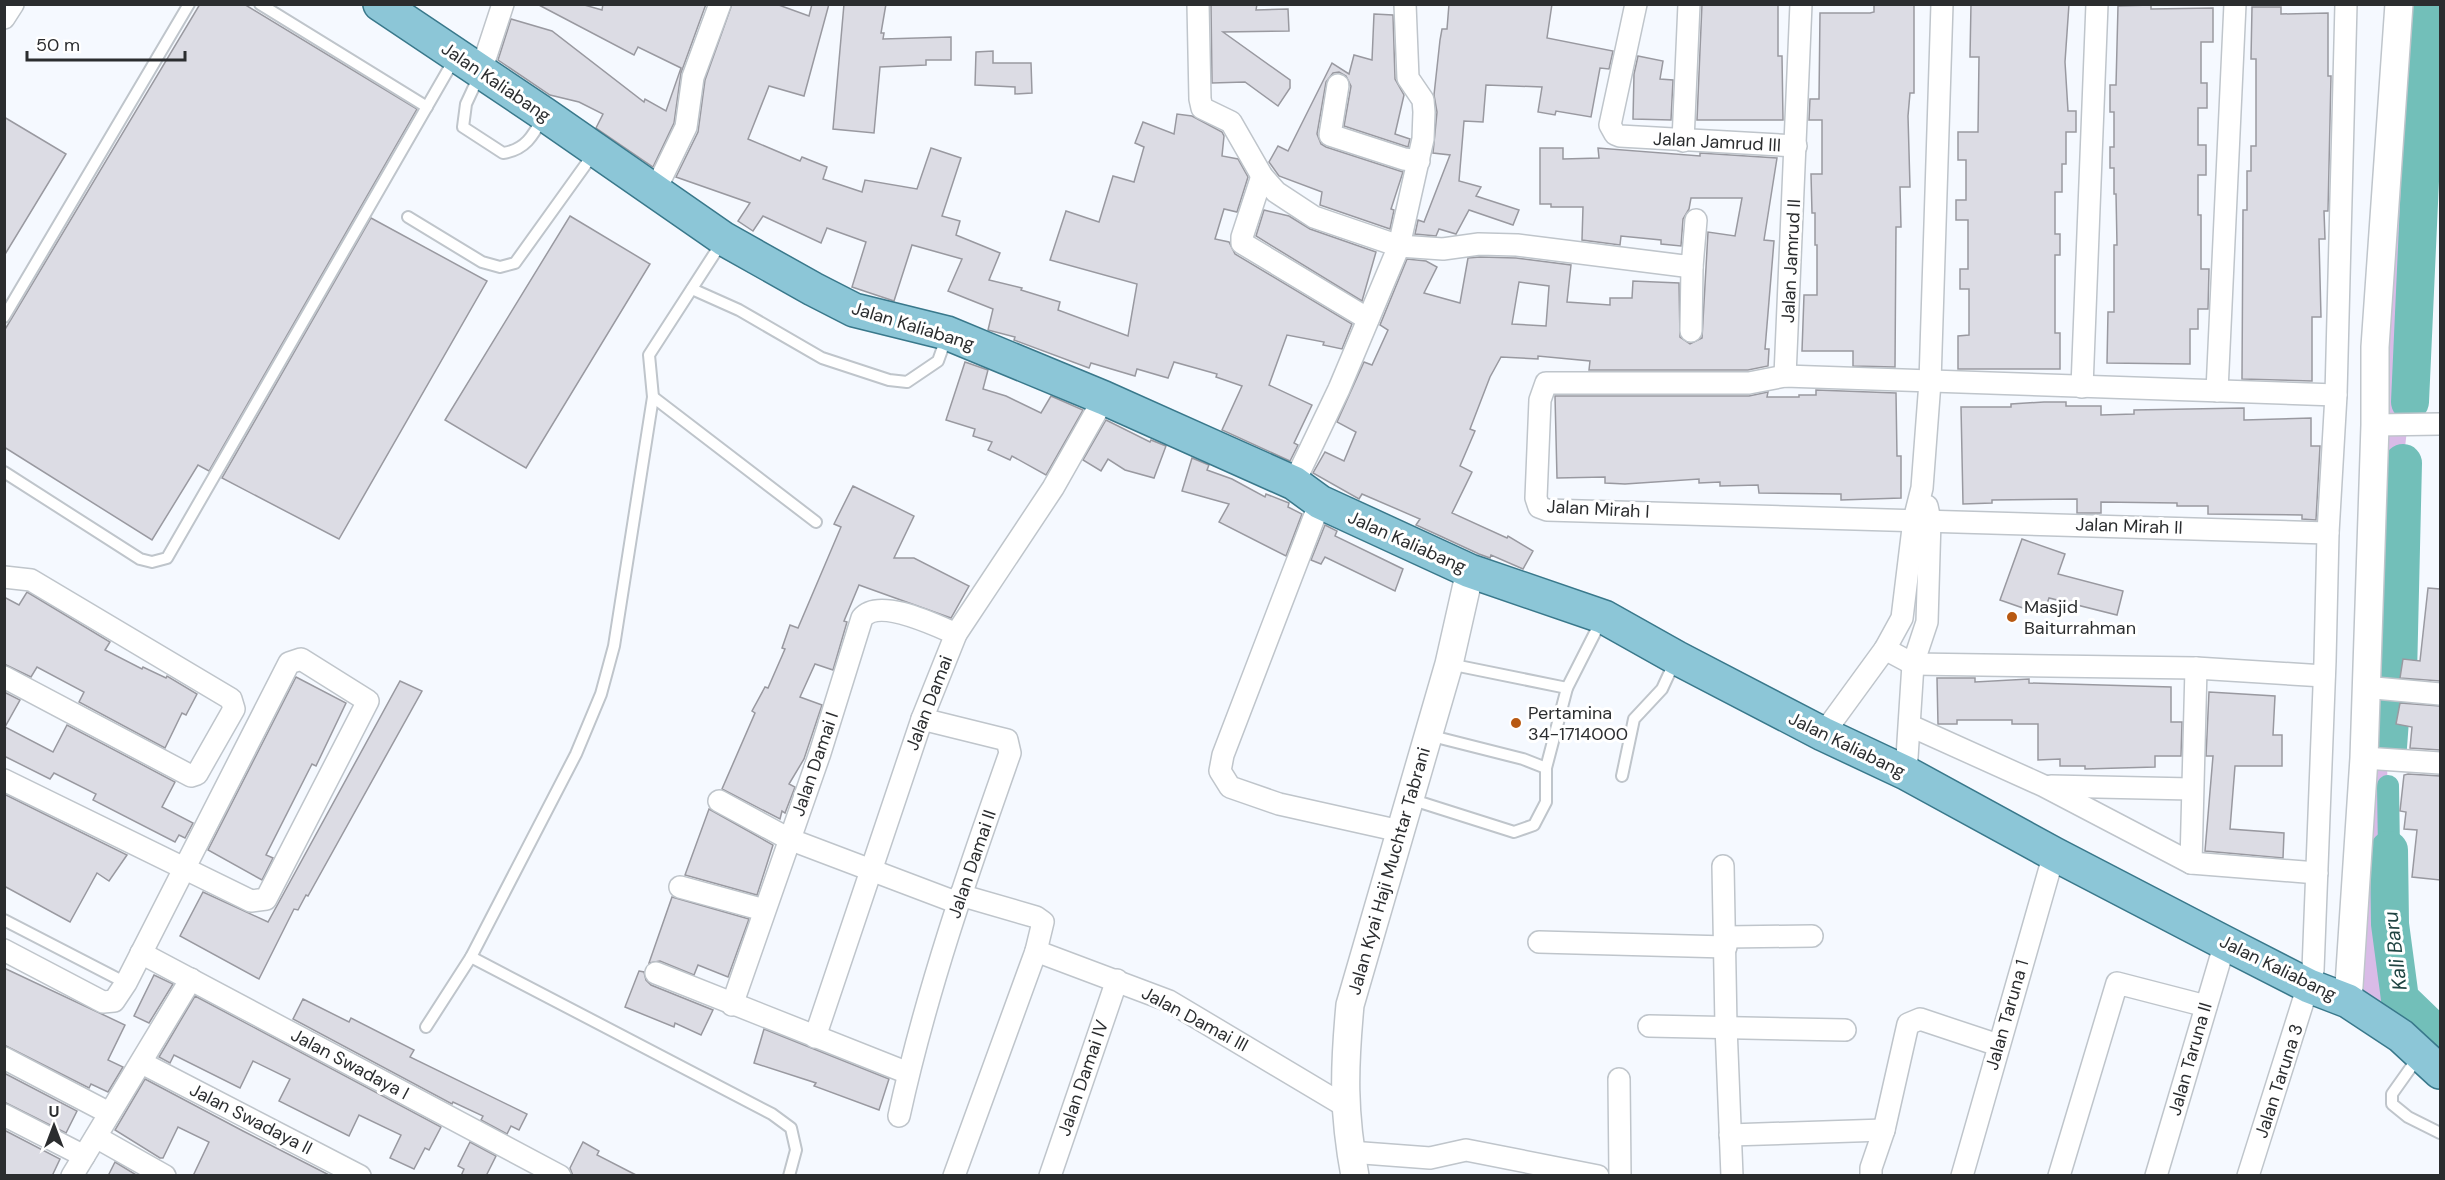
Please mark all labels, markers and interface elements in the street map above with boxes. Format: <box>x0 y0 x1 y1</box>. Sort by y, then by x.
scale bar <box>27 24 184 62</box>
text: 50 m <box>36 33 80 57</box>
street label: Jalan Kaliabang <box>437 36 555 128</box>
street label: Jalan Jamrud III <box>1652 127 1782 157</box>
street label: Jalan Jamrud II <box>1776 198 1806 324</box>
street label: Jalan Kaliabang <box>849 296 977 356</box>
street label: Jalan Mirah I <box>1546 494 1650 524</box>
street label: Jalan Kaliabang <box>1344 505 1470 579</box>
street label: Jalan Mirah II <box>2075 512 2183 540</box>
place label: Masjid Baiturrahman <box>2024 595 2136 640</box>
marker: Masjid Baiturrahman <box>2005 610 2019 624</box>
street label: Jalan Damai <box>900 652 958 754</box>
place label: Pertamina 34-1714000 <box>1528 701 1628 746</box>
street label: Jalan Kaliabang <box>1785 706 1909 784</box>
street label: Jalan Damai I <box>786 709 844 819</box>
marker: Pertamina 34-1714000 <box>1509 716 1523 730</box>
street label: Jalan Kyai Haji Muchtar Tabrani <box>1342 744 1436 998</box>
street label: Jalan Damai II <box>942 807 1002 921</box>
water label: Kali Baru <box>2377 910 2413 992</box>
street label: Jalan Kaliabang <box>2216 929 2340 1007</box>
street label: Jalan Taruna 1 <box>1980 957 2034 1073</box>
street label: Jalan Damai III <box>1137 981 1253 1057</box>
street label: Jalan Taruna II <box>2162 1000 2218 1118</box>
street label: Jalan Damai IV <box>1052 1017 1114 1139</box>
street label: Jalan Taruna 3 <box>2249 1021 2309 1141</box>
street label: Jalan Swadaya I <box>287 1023 413 1105</box>
street label: Jalan Swadaya II <box>186 1078 316 1160</box>
north arrow <box>24 1096 84 1156</box>
text: U <box>49 1101 59 1122</box>

